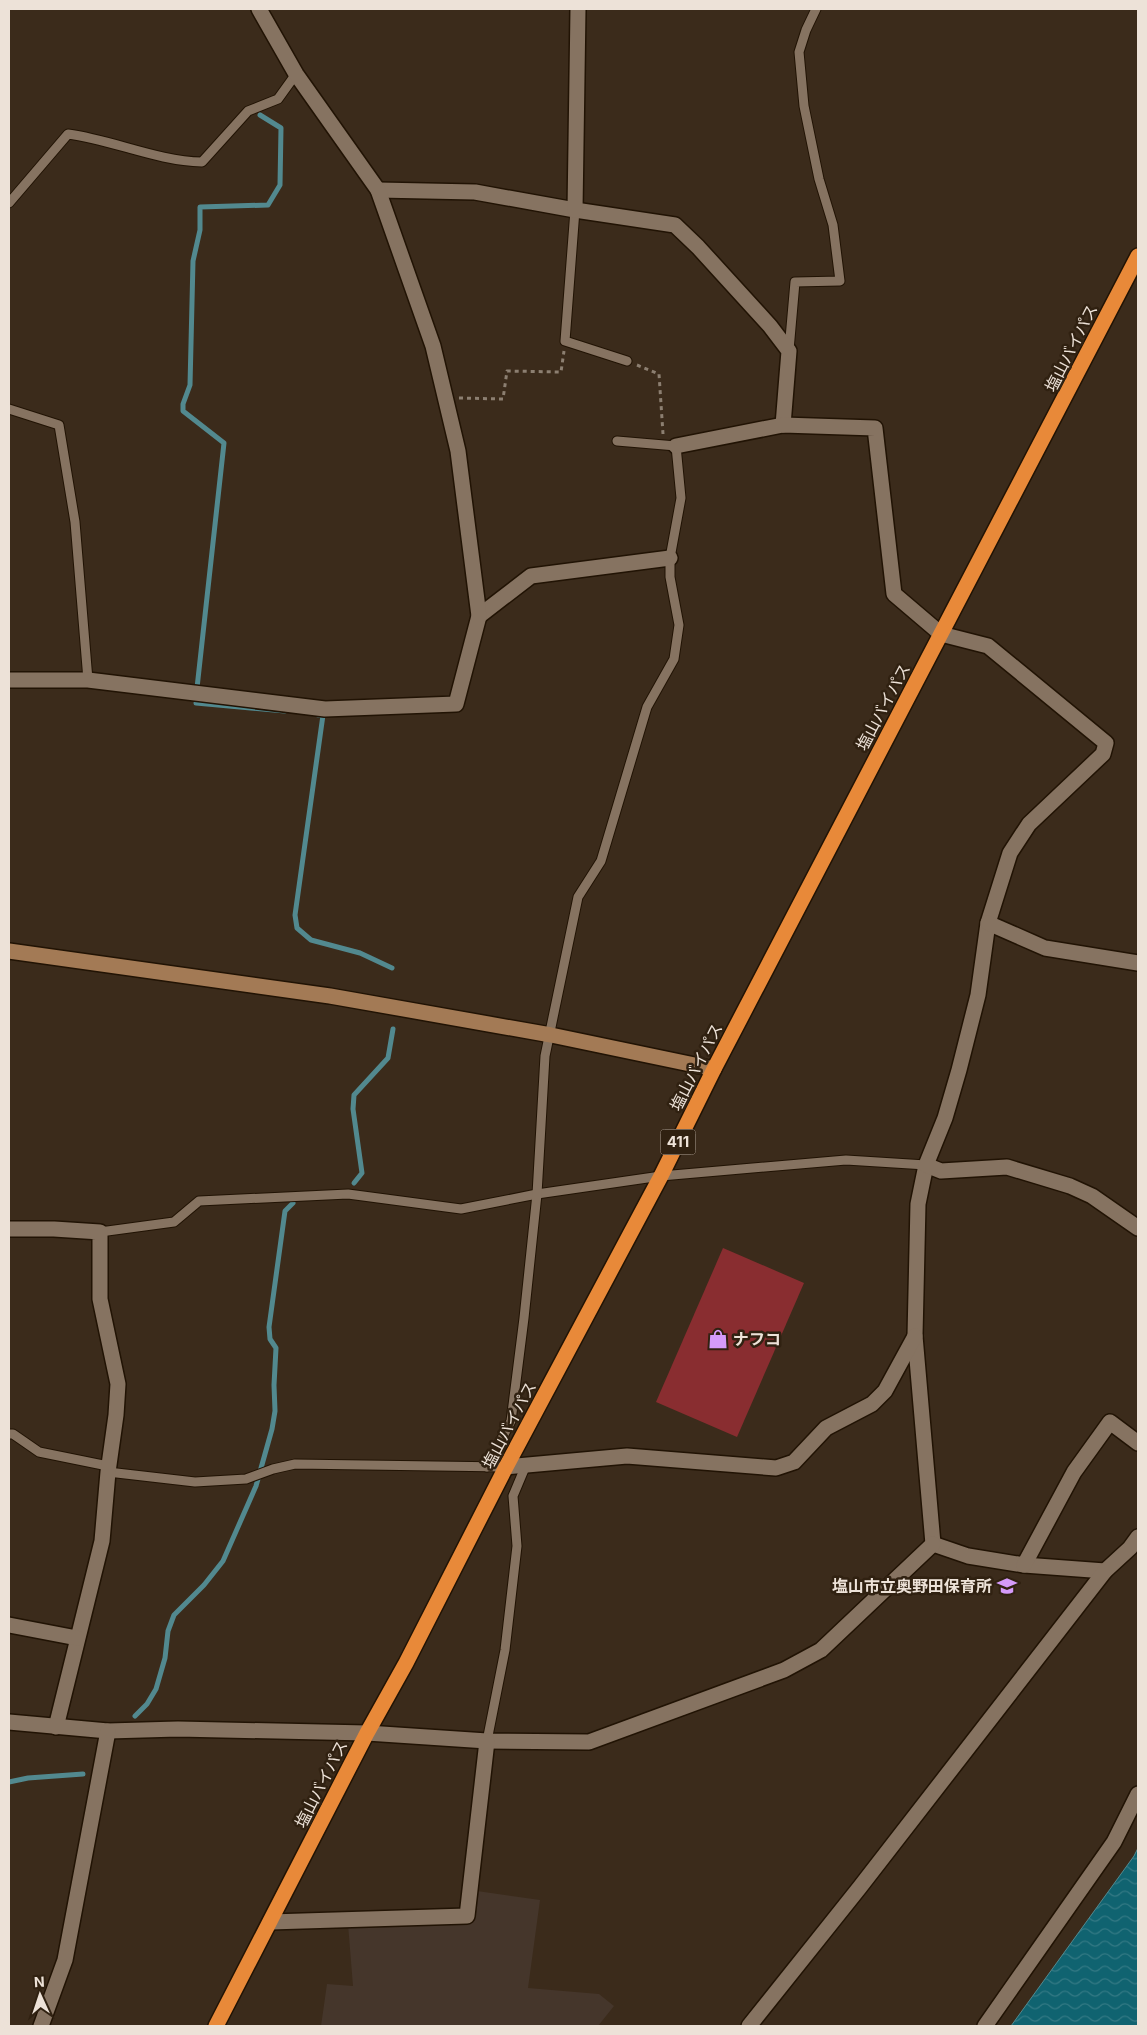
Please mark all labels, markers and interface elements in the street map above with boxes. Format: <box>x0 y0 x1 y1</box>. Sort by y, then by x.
street label: 塩山バイパス <box>1040 301 1102 395</box>
street label: 塩山バイパス <box>852 660 914 754</box>
street label: 塩山バイパス <box>665 1020 727 1114</box>
road number: 411 <box>660 1130 696 1154</box>
shop icon: ナフコ <box>707 1328 729 1350</box>
place label: ナフコ <box>733 1329 781 1349</box>
street label: 塩山バイパス <box>478 1378 540 1472</box>
school or university icon: 塩山市立奥野田保育所 <box>996 1575 1018 1597</box>
place label: 塩山市立奥野田保育所 <box>832 1576 992 1596</box>
street label: 塩山バイパス <box>290 1737 352 1831</box>
north arrow <box>15 1970 65 2020</box>
text: N <box>34 1973 45 1990</box>

